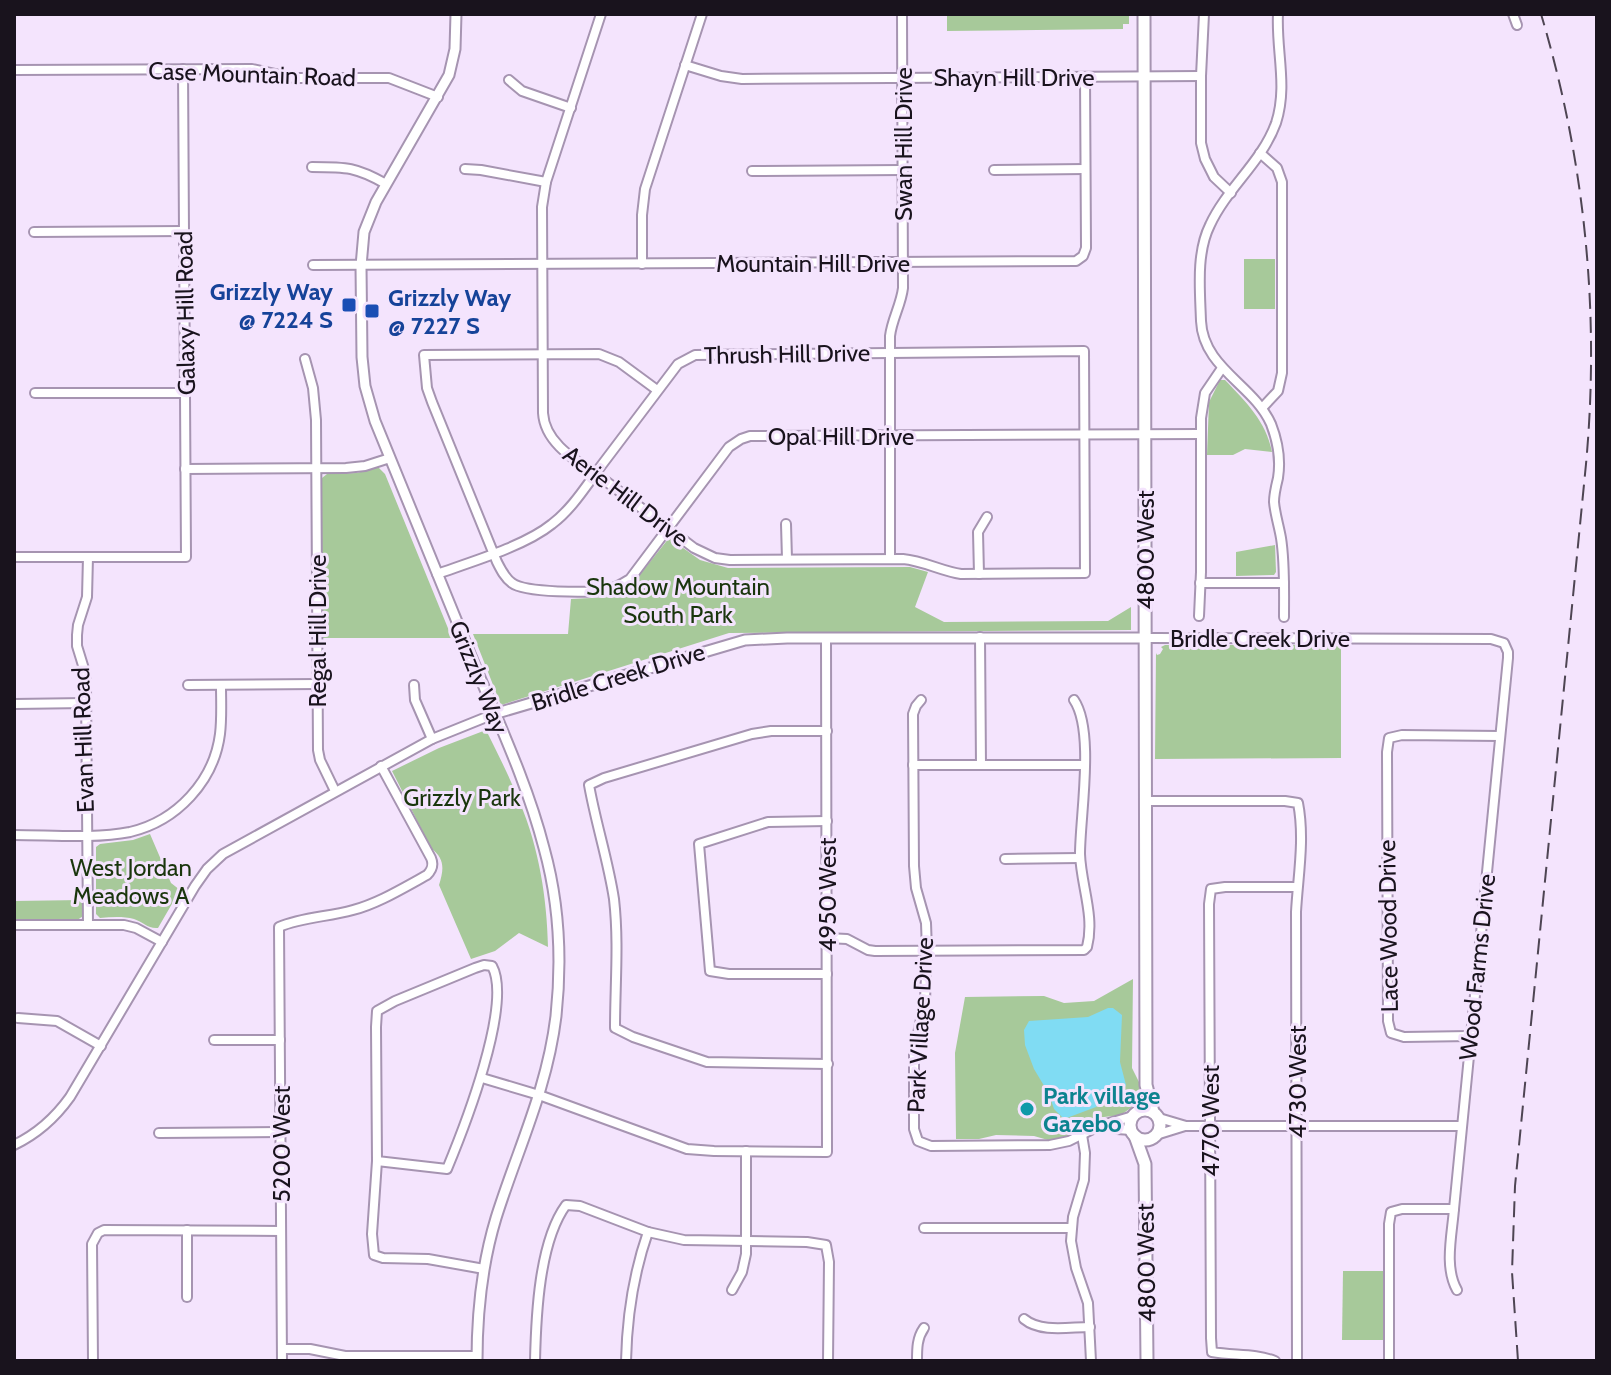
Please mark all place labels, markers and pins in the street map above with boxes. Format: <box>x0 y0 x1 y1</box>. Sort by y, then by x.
place label: Grizzly Way @ 7224 S <box>210 277 333 334</box>
place label: Grizzly Way @ 7227 S <box>388 283 511 340</box>
marker: Grizzly Way @ 7224 S <box>340 296 358 314</box>
marker: Grizzly Way @ 7227 S <box>363 302 381 320</box>
place label: Park village Gazebo <box>1043 1081 1160 1138</box>
marker: Park village Gazebo <box>1018 1100 1036 1118</box>

